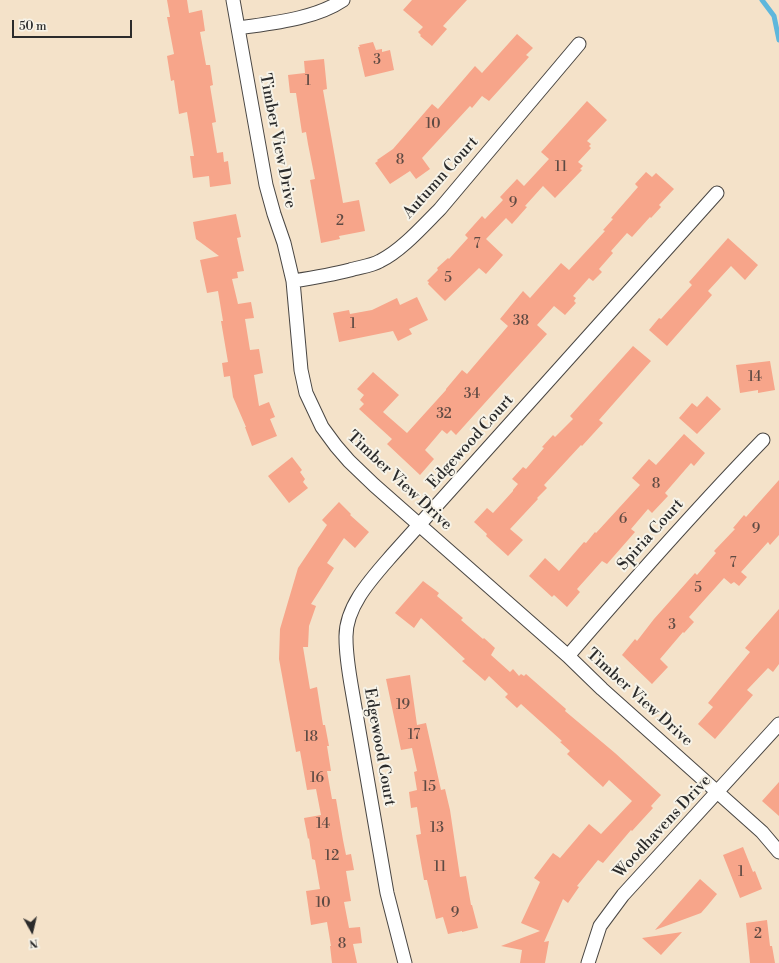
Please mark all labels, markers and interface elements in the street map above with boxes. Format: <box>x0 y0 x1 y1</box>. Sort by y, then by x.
scale bar <box>14 12 134 38</box>
text: 50 m <box>19 19 47 34</box>
house number: 3 <box>373 53 381 69</box>
street label: Timber View Drive <box>255 72 299 210</box>
house number: 1 <box>305 74 311 90</box>
house number: 10 <box>426 117 440 133</box>
street label: Autumn Court <box>399 133 483 223</box>
house number: 8 <box>396 153 404 169</box>
house number: 11 <box>555 160 567 176</box>
house number: 9 <box>509 196 517 212</box>
house number: 2 <box>336 214 344 230</box>
house number: 7 <box>473 237 481 253</box>
house number: 5 <box>444 271 452 287</box>
house number: 38 <box>513 314 529 330</box>
house number: 1 <box>350 317 356 333</box>
house number: 14 <box>748 370 762 386</box>
house number: 34 <box>464 387 480 403</box>
street label: Edgewood Court <box>424 391 518 493</box>
house number: 32 <box>436 407 452 423</box>
street label: Timber View Drive <box>342 427 456 535</box>
house number: 8 <box>652 477 660 493</box>
street label: Spiria Court <box>614 495 688 575</box>
house number: 6 <box>619 512 627 528</box>
house number: 9 <box>752 522 760 538</box>
house number: 7 <box>729 556 737 572</box>
house number: 5 <box>694 581 702 597</box>
house number: 3 <box>668 618 676 634</box>
street label: Timber View Drive <box>582 645 696 751</box>
street label: Edgewood Court <box>359 686 399 808</box>
house number: 19 <box>396 698 410 714</box>
house number: 17 <box>408 728 420 744</box>
house number: 18 <box>304 730 318 746</box>
house number: 16 <box>310 771 324 787</box>
street label: Woodhavens Drive <box>610 771 716 883</box>
house number: 15 <box>422 780 436 796</box>
house number: 14 <box>316 817 330 833</box>
house number: 13 <box>430 821 444 837</box>
house number: 12 <box>325 849 339 865</box>
house number: 11 <box>434 860 446 876</box>
house number: 1 <box>738 865 744 881</box>
house number: 10 <box>316 896 330 912</box>
house number: 9 <box>451 906 459 922</box>
north arrow <box>12 911 52 951</box>
house number: 2 <box>754 927 762 943</box>
text: N <box>28 935 39 950</box>
house number: 8 <box>338 937 346 953</box>

